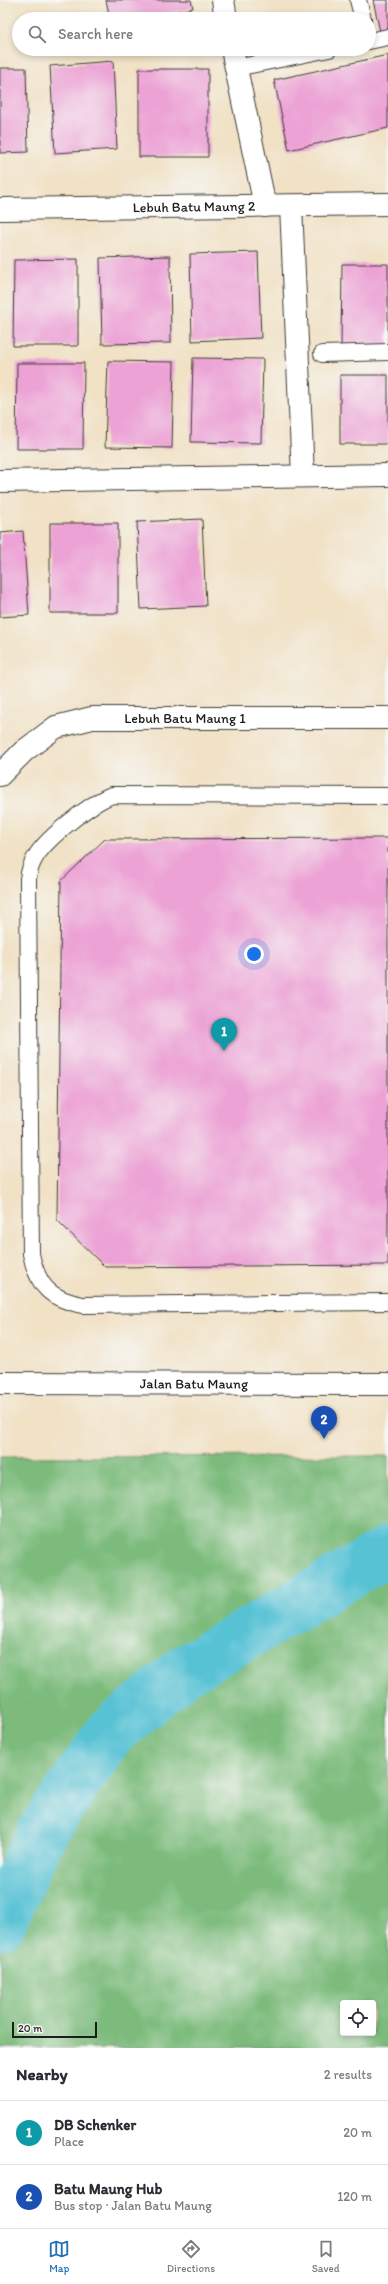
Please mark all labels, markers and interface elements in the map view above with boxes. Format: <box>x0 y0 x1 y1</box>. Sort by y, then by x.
search box <box>12 12 376 56</box>
icon: search <box>26 23 48 45</box>
text: Search here <box>58 25 133 43</box>
street label: Lebuh Batu Maung 2 <box>133 197 256 216</box>
street label: Lebuh Batu Maung 1 <box>124 710 246 727</box>
your location <box>244 944 264 964</box>
pin: 1 <box>211 1018 237 1051</box>
street label: Jalan Batu Maung <box>140 1375 249 1392</box>
pin: 2 <box>311 1406 337 1439</box>
map controls <box>340 2000 376 2036</box>
button: locate <box>340 2000 376 2036</box>
scale bar <box>12 2020 97 2039</box>
text: 20 m <box>18 2022 42 2035</box>
text: Nearby <box>16 2064 68 2084</box>
text: 2 results <box>324 2067 372 2082</box>
text: DB Schenker <box>54 2116 136 2134</box>
text: 1 <box>26 2125 32 2140</box>
text: 20 m <box>343 2125 372 2140</box>
text: Place <box>54 2134 84 2149</box>
text: Batu Maung Hub <box>54 2180 162 2198</box>
text: 2 <box>26 2189 32 2204</box>
text: 120 m <box>337 2189 372 2204</box>
text: Bus stop · Jalan Batu Maung <box>54 2198 212 2213</box>
tab: Map <box>48 2238 70 2275</box>
tab: Directions <box>167 2238 215 2275</box>
tab: Saved <box>312 2238 340 2275</box>

